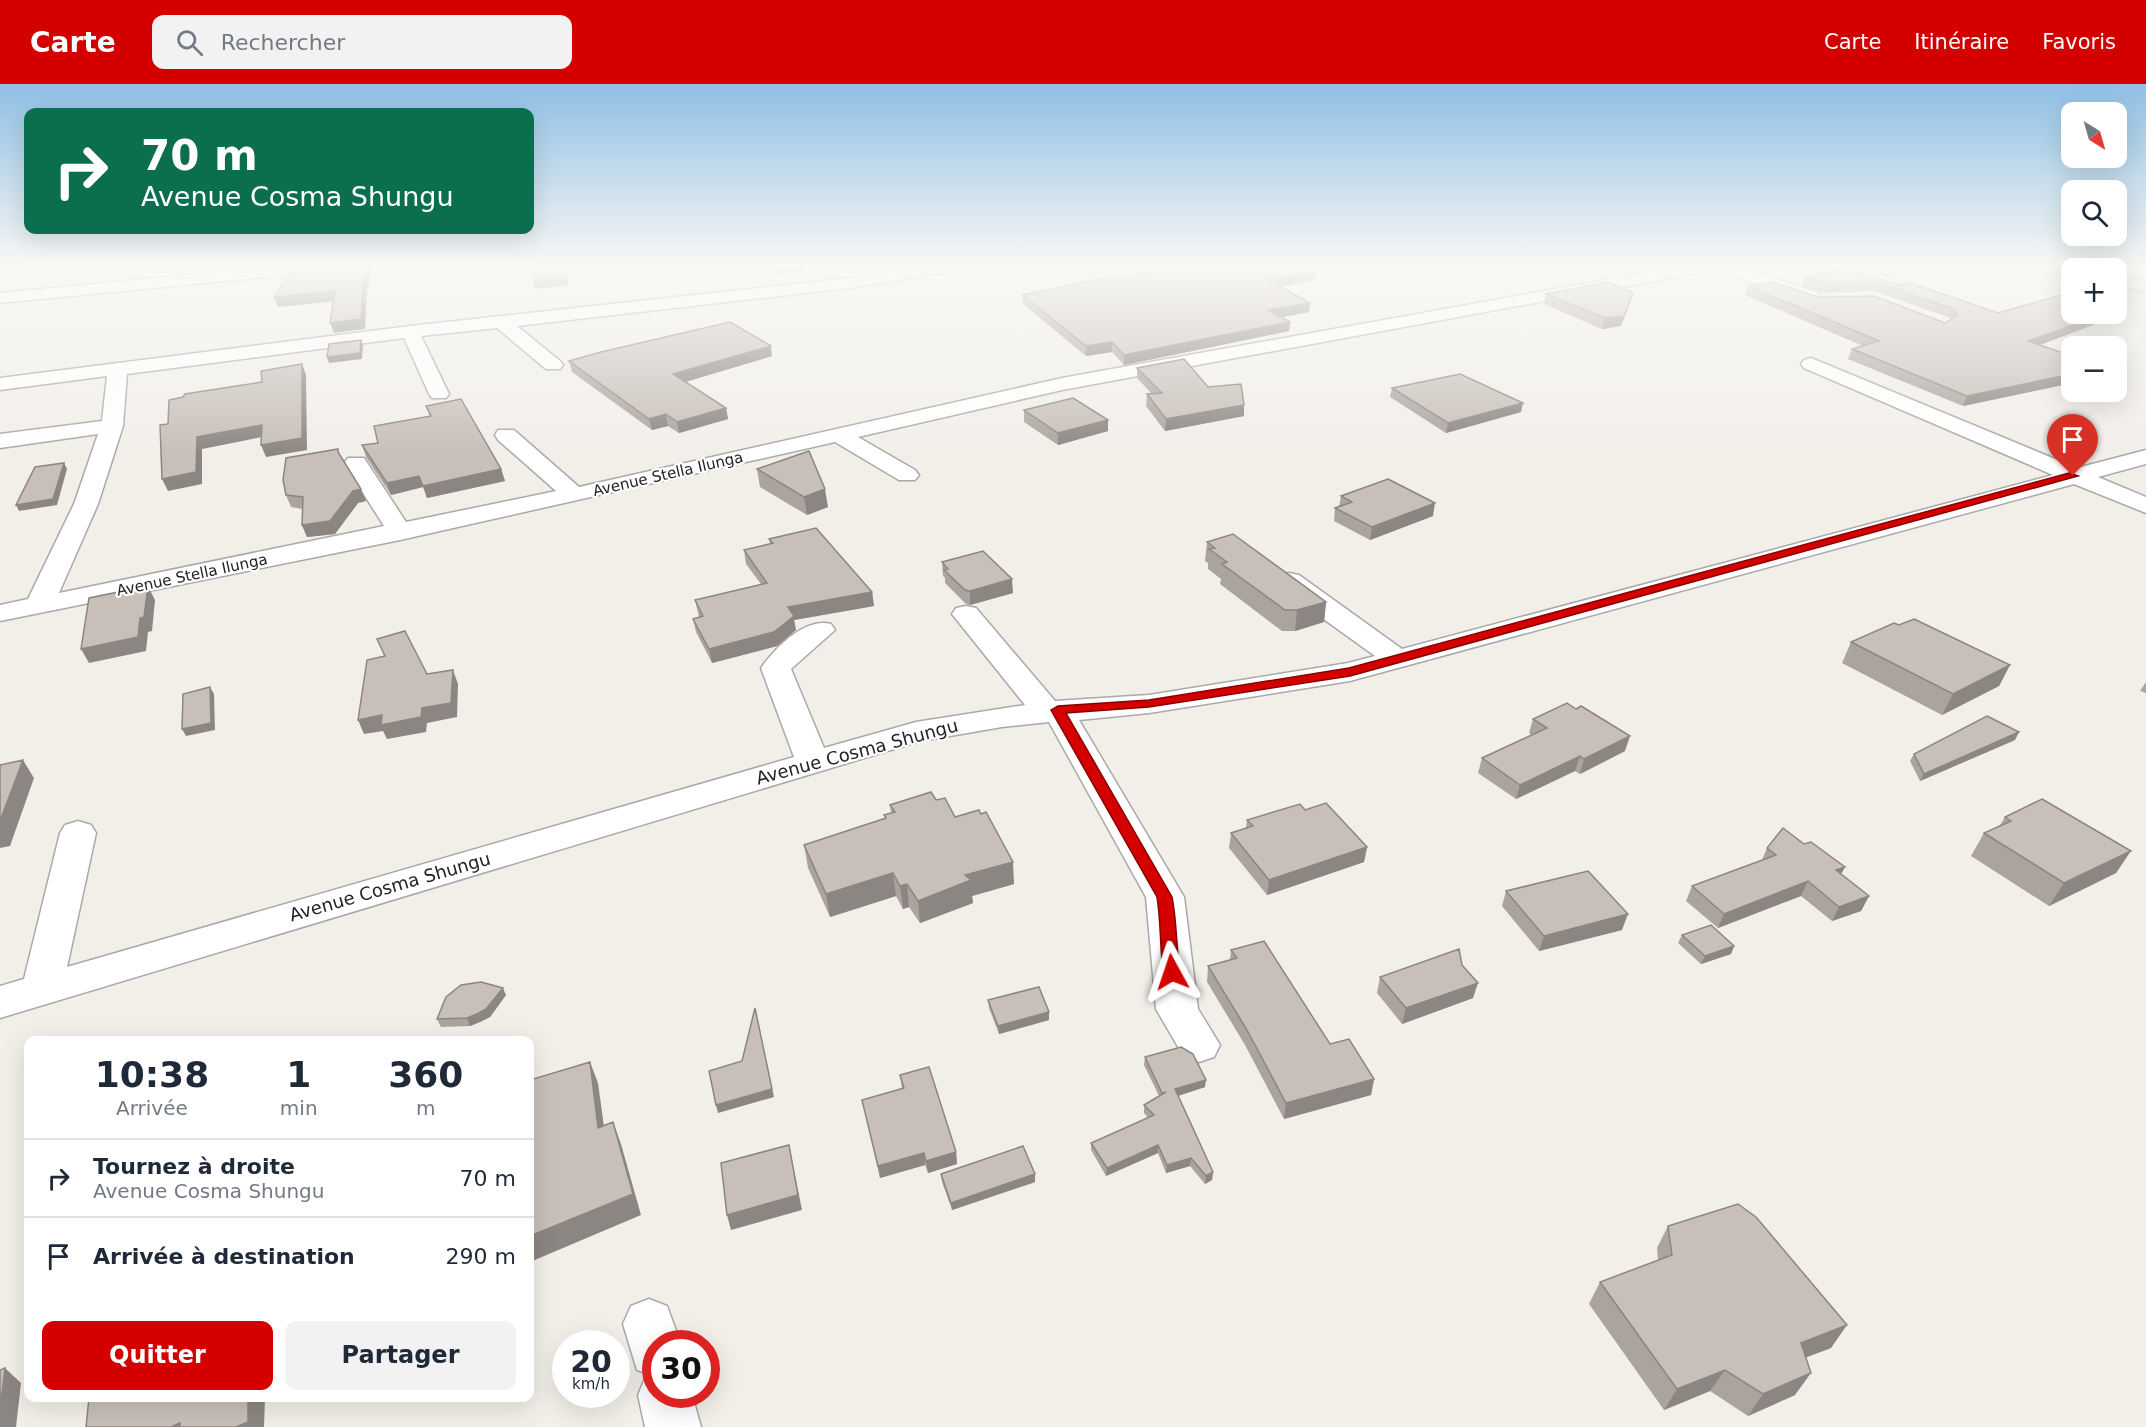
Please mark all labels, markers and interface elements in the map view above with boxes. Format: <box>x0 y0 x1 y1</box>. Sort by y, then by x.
search box <box>152 15 572 69</box>
text: Carte <box>30 26 116 59</box>
icon: search <box>173 26 206 59</box>
text: Rechercher <box>221 30 345 55</box>
text: Carte <box>1824 30 1881 54</box>
text: Itinéraire <box>1914 30 2009 54</box>
text: Favoris <box>2042 30 2116 54</box>
north arrow <box>2061 102 2127 168</box>
map controls <box>2061 102 2127 402</box>
text: 70 m <box>141 131 258 180</box>
icon: right <box>42 132 120 210</box>
button: search <box>2061 180 2127 246</box>
text: Avenue Cosma Shungu <box>141 181 454 212</box>
button: + <box>2061 258 2127 324</box>
button: − <box>2061 336 2127 402</box>
pin <box>2047 414 2098 476</box>
icon: arrive <box>2056 423 2089 456</box>
street label: Avenue Stella Ilunga <box>591 448 745 500</box>
street label: Avenue Stella Ilunga <box>115 550 269 600</box>
street label: Avenue Cosma Shungu <box>754 714 960 789</box>
street label: Avenue Cosma Shungu <box>287 848 493 925</box>
position arrow <box>1140 940 1204 1004</box>
text: 10:38 <box>95 1054 209 1095</box>
text: 1 <box>286 1054 311 1095</box>
text: 360 <box>388 1054 463 1095</box>
text: Arrivée <box>116 1096 188 1120</box>
text: min <box>280 1096 318 1120</box>
text: m <box>416 1096 436 1120</box>
text: Tournez à droite <box>93 1154 295 1179</box>
icon: right <box>42 1162 75 1195</box>
text: 70 m <box>460 1166 516 1191</box>
text: Avenue Cosma Shungu <box>93 1179 324 1203</box>
icon: arrive <box>42 1240 75 1273</box>
text: Arrivée à destination <box>93 1244 355 1269</box>
text: 290 m <box>446 1244 516 1269</box>
button: Quitter <box>42 1321 273 1390</box>
button: Partager <box>285 1321 516 1390</box>
speed limit sign: 30 <box>642 1330 720 1408</box>
text: 20 <box>570 1344 612 1379</box>
text: km/h <box>572 1375 610 1393</box>

